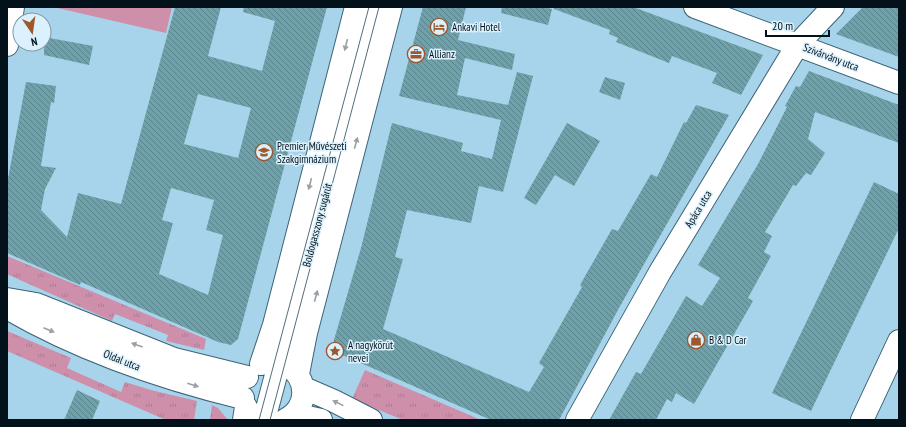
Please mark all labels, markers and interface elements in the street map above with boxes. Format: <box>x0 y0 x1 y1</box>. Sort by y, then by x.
north arrow <box>12 12 52 52</box>
scale bar <box>766 12 829 38</box>
hotel icon: Ankavi Hotel <box>429 17 449 37</box>
text: 20 m <box>772 18 793 33</box>
place label: Ankavi Hotel <box>452 20 501 34</box>
text: N <box>30 34 39 49</box>
one-way arrow <box>343 39 349 51</box>
street label: Szivárvány utca <box>801 40 861 74</box>
office icon: Allianz <box>406 44 426 64</box>
place label: Allianz <box>429 47 455 61</box>
one-way arrow <box>353 136 359 149</box>
place label: Premier Művészeti Szakgimnázium <box>277 139 347 166</box>
school or university icon: Premier Művészeti Szakgimnázium <box>254 142 274 162</box>
one-way arrow <box>307 178 313 190</box>
street label: Boldogasszony sugárút <box>299 181 335 269</box>
street label: Apáca utca <box>681 188 715 230</box>
one-way arrow <box>313 289 319 301</box>
one-way arrow <box>43 327 54 333</box>
shop icon: B & D Car <box>686 330 706 350</box>
place label: B & D Car <box>709 333 746 347</box>
place label: A nagykörút nevei <box>348 338 393 365</box>
place icon: A nagykörút nevei <box>325 341 345 361</box>
one-way arrow <box>131 342 143 348</box>
street label: Oldal utca <box>101 346 143 374</box>
one-way arrow <box>188 382 200 388</box>
one-way arrow <box>332 400 344 406</box>

